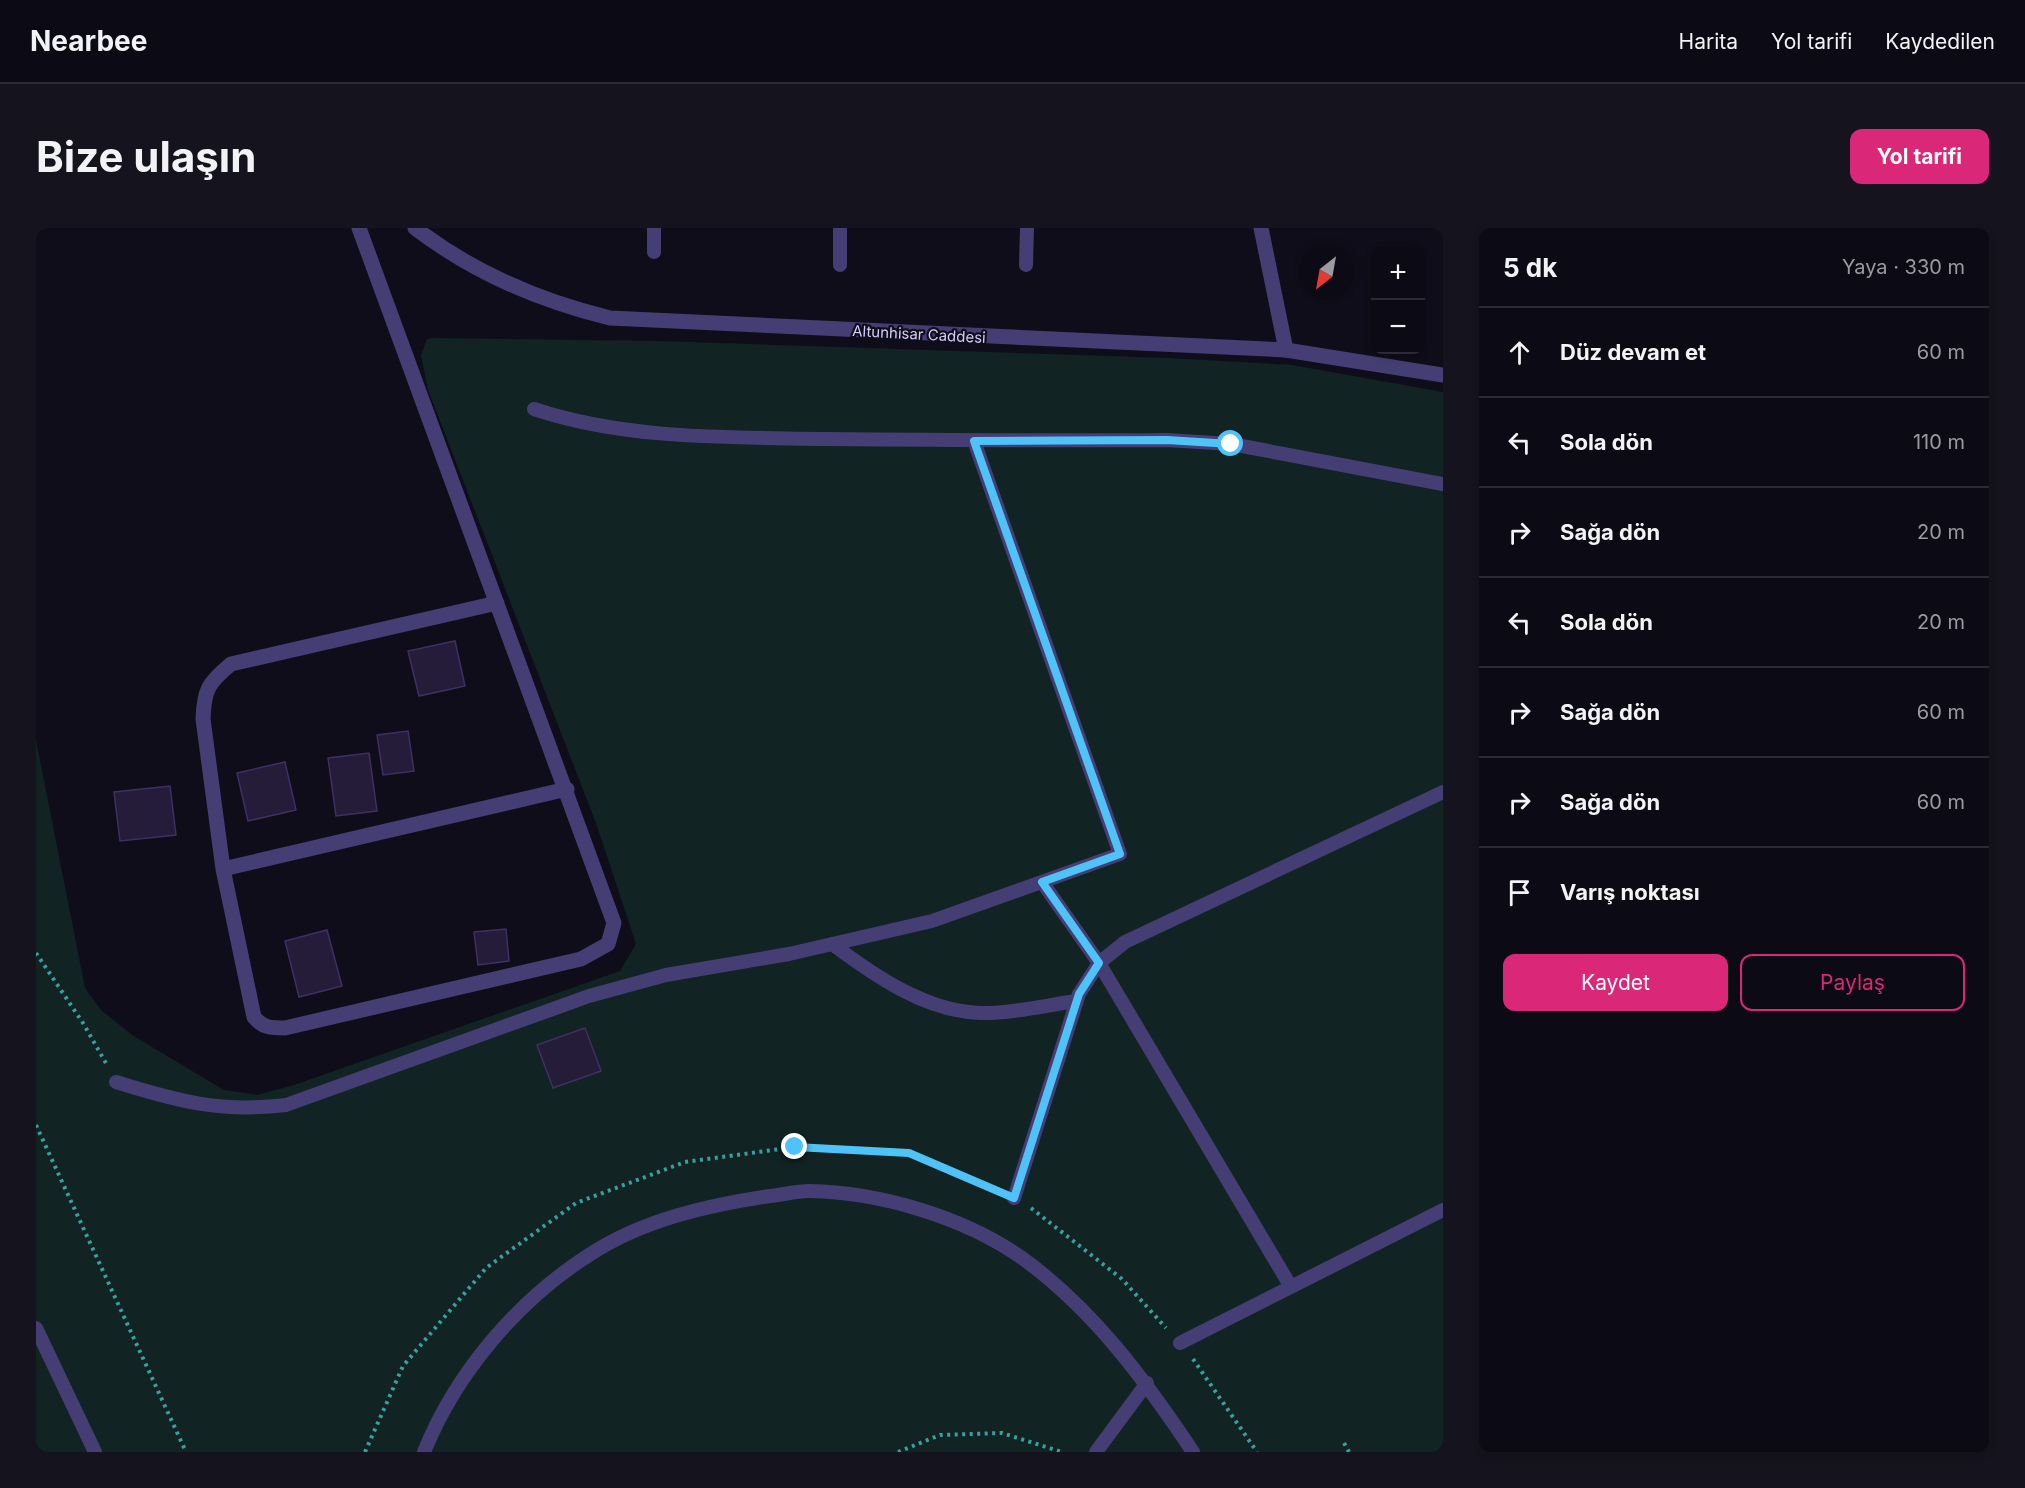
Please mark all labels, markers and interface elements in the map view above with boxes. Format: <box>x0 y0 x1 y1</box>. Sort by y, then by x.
text: Nearbee <box>30 24 147 58</box>
text: Harita <box>1679 29 1738 54</box>
text: Yol tarifi <box>1771 29 1852 54</box>
text: Kaydedilen <box>1885 29 1995 54</box>
button: Yol tarifi <box>1850 129 1989 184</box>
text: Bize ulaşın <box>36 131 256 182</box>
north arrow <box>1299 246 1353 300</box>
map controls <box>1371 246 1425 354</box>
button: + <box>1371 246 1425 300</box>
text: 5 dk <box>1503 252 1557 283</box>
text: Yaya · 330 m <box>1842 255 1965 279</box>
button: − <box>1371 300 1425 354</box>
street label: Altunhisar Caddesi <box>852 321 986 347</box>
icon: ahead <box>1503 336 1536 369</box>
text: Düz devam et <box>1560 339 1706 365</box>
text: 60 m <box>1917 340 1965 364</box>
icon: left <box>1503 426 1536 459</box>
text: Sola dön <box>1560 429 1653 455</box>
route start <box>1217 430 1243 456</box>
text: 110 m <box>1913 430 1965 454</box>
icon: right <box>1503 516 1536 549</box>
text: Sağa dön <box>1560 519 1660 545</box>
text: 20 m <box>1917 520 1965 544</box>
icon: left <box>1503 606 1536 639</box>
text: Sola dön <box>1560 609 1653 635</box>
text: 20 m <box>1917 610 1965 634</box>
icon: right <box>1503 696 1536 729</box>
text: Sağa dön <box>1560 699 1660 725</box>
text: 60 m <box>1917 700 1965 724</box>
icon: right <box>1503 786 1536 819</box>
text: Sağa dön <box>1560 789 1660 815</box>
text: 60 m <box>1917 790 1965 814</box>
icon: arrive <box>1503 876 1536 909</box>
text: Varış noktası <box>1560 879 1700 905</box>
button: Kaydet <box>1503 954 1728 1011</box>
button: Paylaş <box>1740 954 1965 1011</box>
route end <box>781 1133 807 1159</box>

